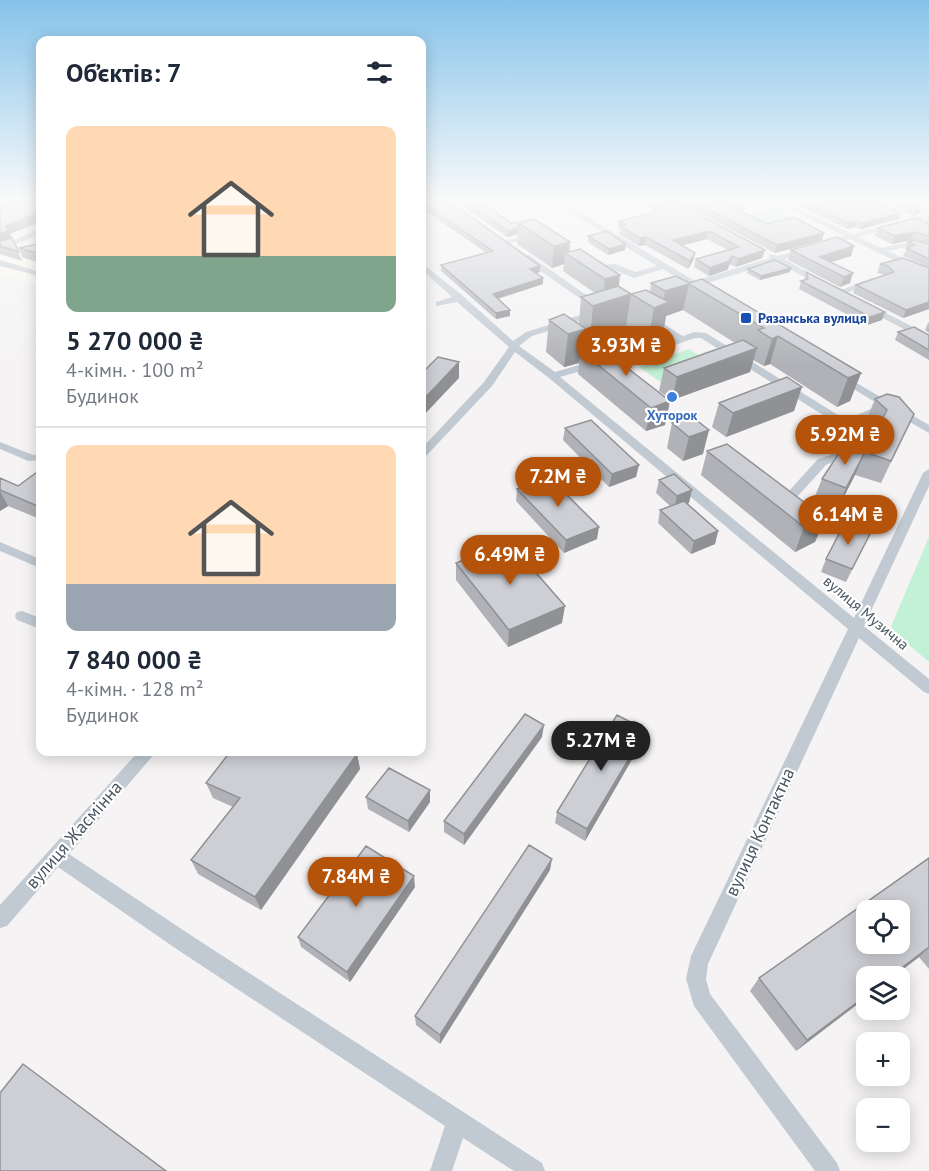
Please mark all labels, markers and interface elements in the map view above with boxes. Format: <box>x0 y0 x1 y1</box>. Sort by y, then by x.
text: Об’єктів: 7 <box>66 56 182 89</box>
icon: filters <box>363 56 396 89</box>
icon: home <box>177 165 285 273</box>
place label: Рязанська вулиця <box>758 309 867 327</box>
marker: Рязанська вулиця <box>739 311 753 325</box>
text: 5 270 000 ₴ <box>66 324 204 357</box>
pin: 3.93M ₴ <box>571 326 681 377</box>
text: 3.93M ₴ <box>590 332 662 358</box>
text: 4-кімн. · 100 m² <box>66 357 204 383</box>
text: Будинок <box>66 383 139 409</box>
marker: Хуторок <box>665 390 679 404</box>
place label: Хуторок <box>647 406 697 424</box>
pin: 5.92M ₴ <box>790 415 900 466</box>
text: 5.92M ₴ <box>809 421 881 447</box>
pin: 7.2M ₴ <box>509 457 607 508</box>
text: 7.2M ₴ <box>529 463 587 489</box>
icon: home <box>177 484 285 592</box>
pin: 6.14M ₴ <box>793 495 903 546</box>
text: 6.14M ₴ <box>812 501 884 527</box>
pin: 6.49M ₴ <box>455 535 565 586</box>
text: 6.49M ₴ <box>474 541 546 567</box>
street label: вулиця Музична <box>820 571 913 654</box>
text: 7 840 000 ₴ <box>66 643 202 676</box>
text: 4-кімн. · 128 m² <box>66 676 204 702</box>
text: Будинок <box>66 702 139 728</box>
pin: 5.27M ₴ <box>546 721 656 772</box>
text: 5.27M ₴ <box>565 727 637 753</box>
street label: вулиця Контактна <box>720 764 799 900</box>
street label: вулиця Жасмінна <box>20 776 127 893</box>
pin: 7.84M ₴ <box>301 857 411 908</box>
text: 7.84M ₴ <box>322 863 390 889</box>
map controls <box>856 900 910 1152</box>
button: locate <box>856 900 910 954</box>
button: layers <box>856 966 910 1020</box>
button: + <box>856 1032 910 1086</box>
button: − <box>856 1098 910 1152</box>

